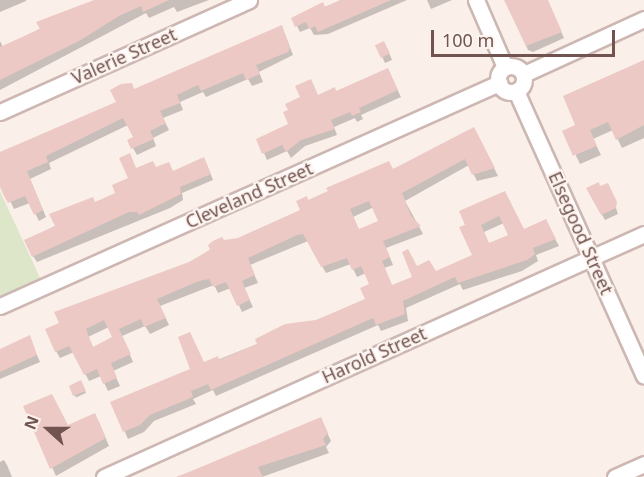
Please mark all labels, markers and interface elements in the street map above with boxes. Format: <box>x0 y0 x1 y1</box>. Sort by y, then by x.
scale bar <box>434 18 618 56</box>
street label: Valerie Street <box>68 23 180 89</box>
text: 100 m <box>442 28 494 52</box>
street label: Cleveland Street <box>182 157 316 233</box>
street label: Elsegood Street <box>544 168 618 298</box>
street label: Harold Street <box>318 322 430 388</box>
north arrow <box>18 399 78 459</box>
text: N <box>19 413 44 433</box>

